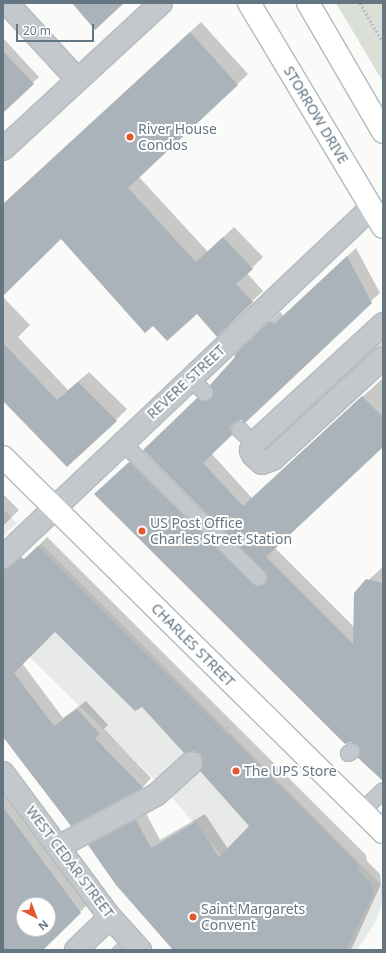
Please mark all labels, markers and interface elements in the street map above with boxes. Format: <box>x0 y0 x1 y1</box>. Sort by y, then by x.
scale bar <box>18 16 96 42</box>
text: 20 m <box>23 22 51 39</box>
street label: STORROW DRIVE <box>280 63 352 167</box>
place label: River House Condos <box>138 121 217 154</box>
marker: River House Condos <box>125 132 135 142</box>
street label: REVERE STREET <box>144 342 228 422</box>
place label: US Post Office Charles Street Station <box>150 515 292 548</box>
marker: US Post Office Charles Street Station <box>137 526 147 536</box>
street label: CHARLES STREET <box>148 600 238 690</box>
place label: The UPS Store <box>244 763 337 779</box>
marker: The UPS Store <box>231 766 241 776</box>
street label: WEST CEDAR STREET <box>23 803 117 921</box>
north arrow <box>16 897 56 937</box>
place label: Saint Margarets Convent <box>201 901 305 934</box>
marker: Saint Margarets Convent <box>188 912 198 922</box>
text: N <box>35 917 52 934</box>

